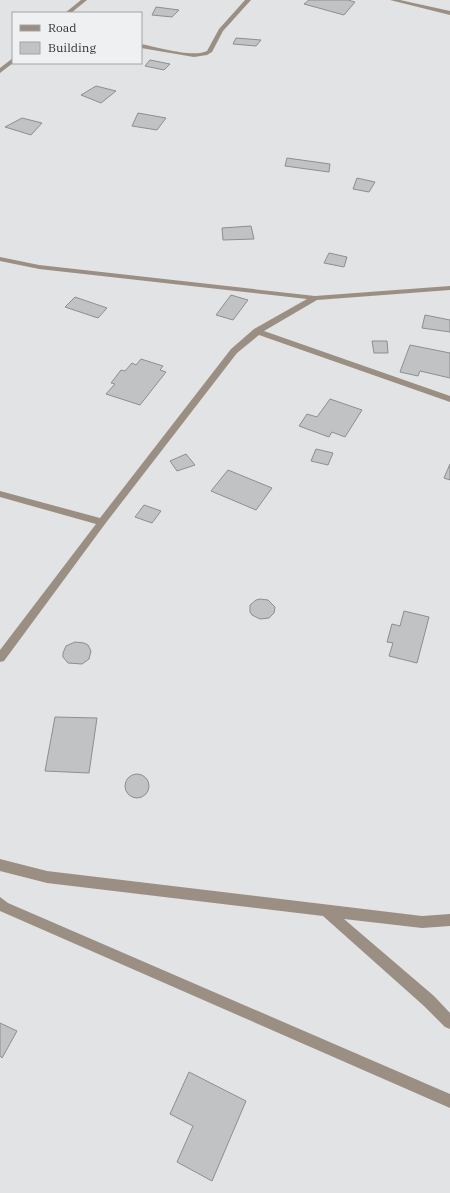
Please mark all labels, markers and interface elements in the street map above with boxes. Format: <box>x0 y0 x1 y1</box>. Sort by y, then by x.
legend <box>12 12 142 64</box>
text: Road <box>48 20 77 35</box>
text: Building <box>48 40 96 55</box>

